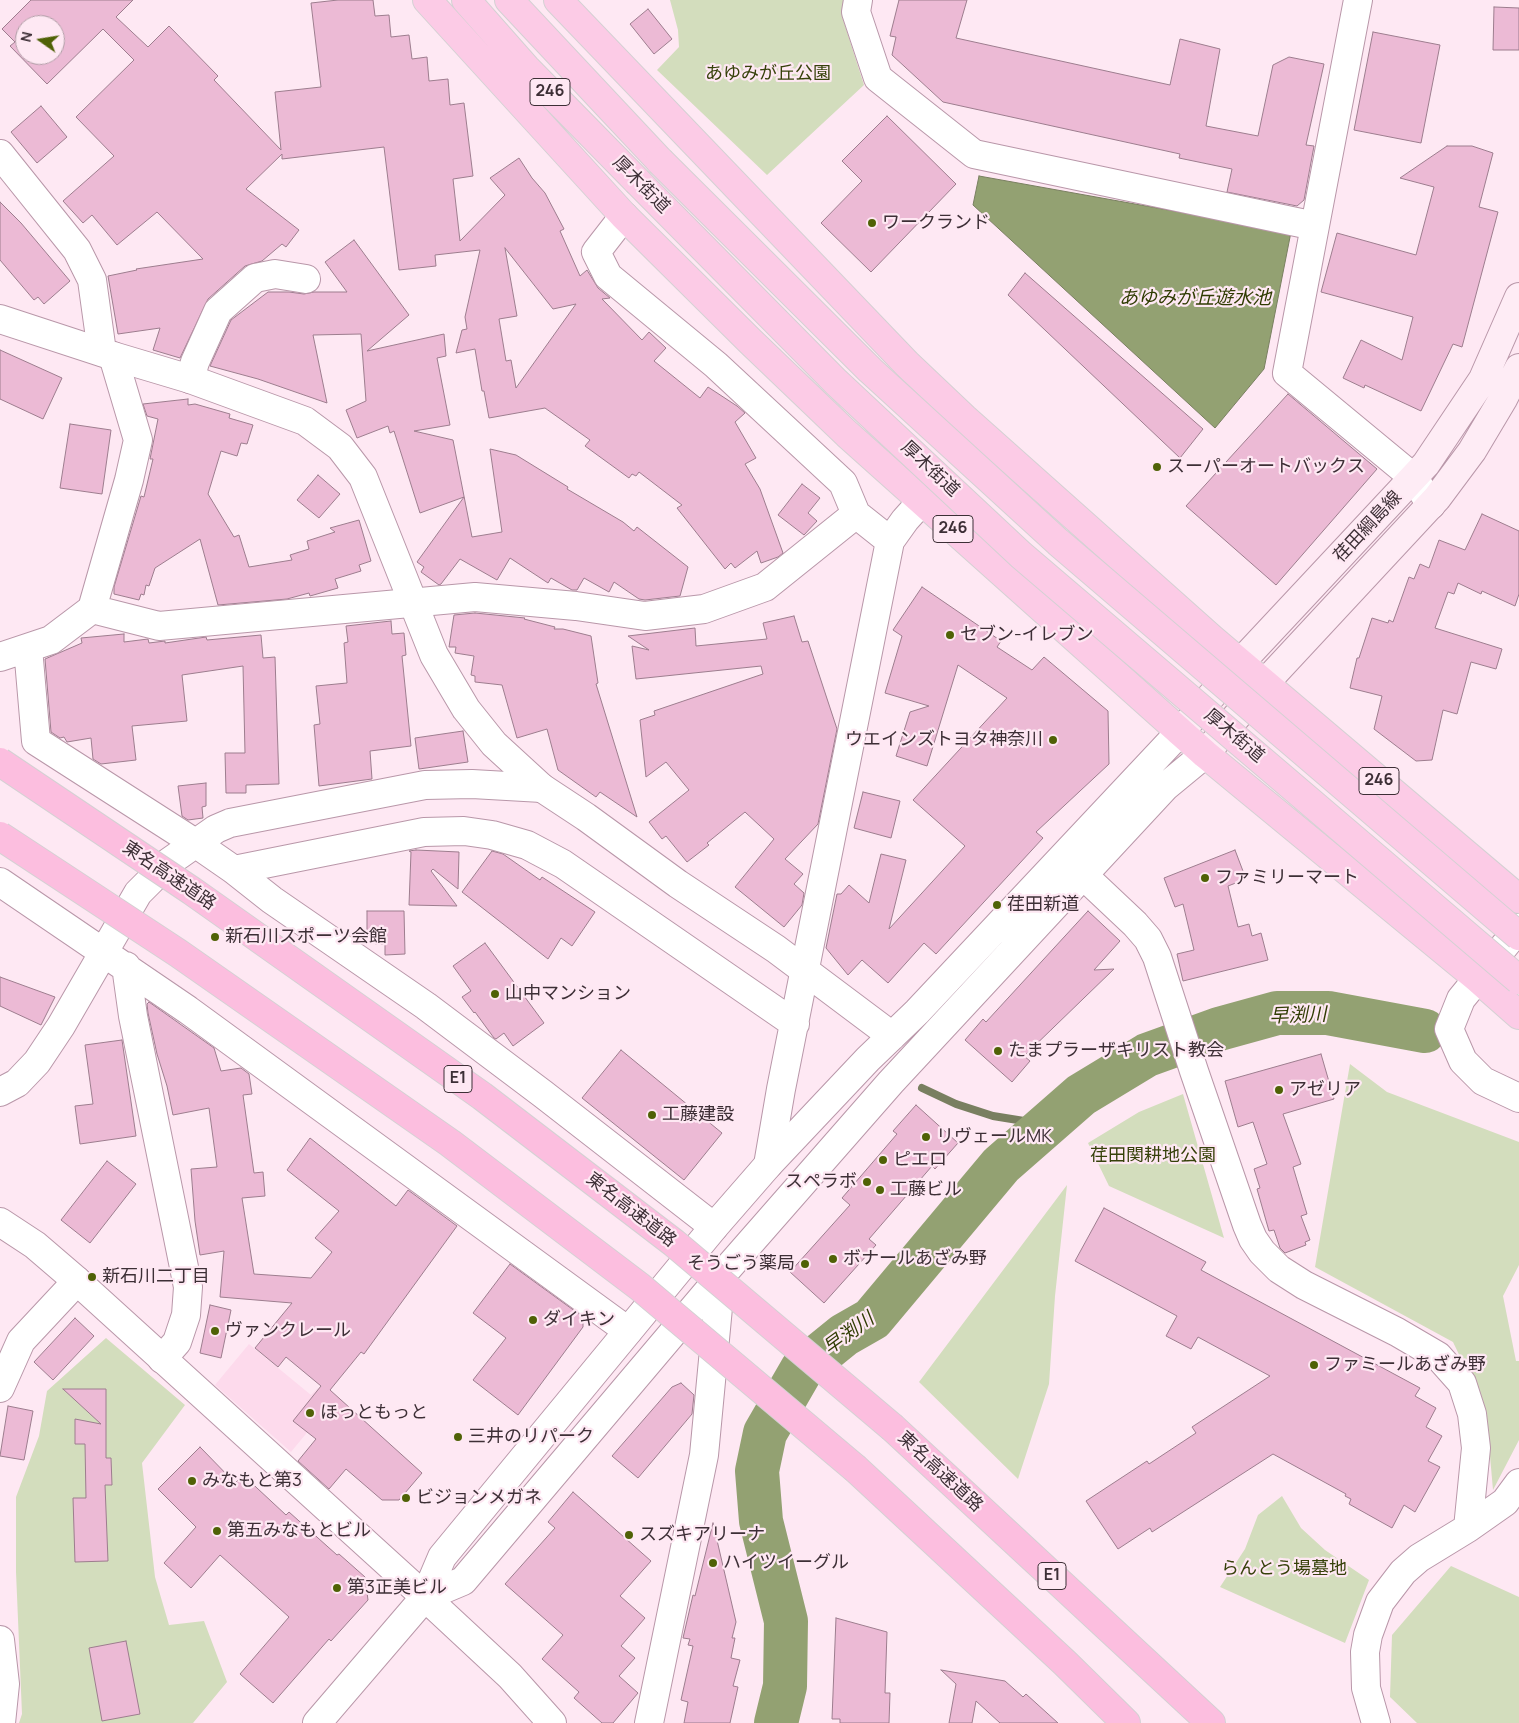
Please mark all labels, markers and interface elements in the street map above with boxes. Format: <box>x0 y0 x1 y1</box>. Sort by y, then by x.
north arrow <box>15 15 65 65</box>
text: N <box>15 30 36 44</box>
park label: あゆみが丘公園 <box>705 63 831 85</box>
road number: 246 <box>530 78 570 105</box>
street label: 厚木街道 <box>608 152 674 218</box>
place label: ワークランド <box>882 212 990 234</box>
marker: ワークランド <box>866 217 878 229</box>
water label: あゆみが丘遊水池 <box>1119 288 1271 310</box>
street label: 厚木街道 <box>896 437 964 501</box>
place label: スーパーオートバックス <box>1167 456 1365 478</box>
marker: スーパーオートバックス <box>1151 461 1163 473</box>
street label: 荏田綱島線 <box>1329 487 1407 567</box>
road number: 246 <box>933 516 973 542</box>
place label: セブン-イレブン <box>960 624 1094 646</box>
marker: セブン-イレブン <box>944 629 956 641</box>
street label: 厚木街道 <box>1199 705 1269 767</box>
place label: ウエインズトヨタ神奈川 <box>845 729 1043 751</box>
marker: ウエインズトヨタ神奈川 <box>1047 734 1059 746</box>
road number: 246 <box>1359 768 1399 794</box>
street label: 東名高速道路 <box>118 837 220 915</box>
place label: ファミリーマート <box>1215 867 1359 889</box>
marker: ファミリーマート <box>1199 872 1211 884</box>
place label: 荏田新道 <box>1007 894 1079 916</box>
marker: 荏田新道 <box>991 899 1003 911</box>
place label: 新石川スポーツ会館 <box>225 926 387 948</box>
marker: 新石川スポーツ会館 <box>209 931 221 943</box>
place label: 山中マンション <box>505 983 631 1005</box>
marker: 山中マンション <box>489 988 501 1000</box>
water label: 早渕川 <box>1269 1004 1327 1028</box>
place label: たまプラーザキリスト教会 <box>1008 1040 1224 1062</box>
marker: たまプラーザキリスト教会 <box>992 1045 1004 1057</box>
road number: E1 <box>444 1066 472 1092</box>
place label: アゼリア <box>1289 1079 1361 1101</box>
marker: アゼリア <box>1273 1084 1285 1096</box>
place label: 工藤建設 <box>662 1104 734 1126</box>
marker: 工藤建設 <box>646 1109 658 1121</box>
place label: リヴェールMK <box>936 1126 1052 1148</box>
marker: リヴェールMK <box>920 1131 932 1143</box>
park label: 荏田関耕地公園 <box>1090 1145 1216 1167</box>
place label: ピエロ <box>893 1149 947 1171</box>
marker: ピエロ <box>877 1154 889 1166</box>
street label: 東名高速道路 <box>582 1168 680 1252</box>
place label: スペラボ <box>785 1171 857 1193</box>
marker: スペラボ <box>861 1176 873 1188</box>
place label: 工藤ビル <box>890 1179 962 1201</box>
marker: 工藤ビル <box>874 1184 886 1196</box>
place label: ボナールあざみ野 <box>843 1248 987 1270</box>
place label: そうごう薬局 <box>687 1253 795 1275</box>
marker: ボナールあざみ野 <box>827 1253 839 1265</box>
marker: そうごう薬局 <box>799 1258 811 1270</box>
place label: 新石川二丁目 <box>102 1266 210 1288</box>
marker: 新石川二丁目 <box>86 1271 98 1283</box>
water label: 早渕川 <box>819 1308 879 1360</box>
place label: ダイキン <box>543 1309 615 1331</box>
marker: ダイキン <box>527 1314 539 1326</box>
place label: ヴァンクレール <box>225 1320 351 1342</box>
marker: ヴァンクレール <box>209 1325 221 1337</box>
place label: ファミールあざみ野 <box>1324 1354 1486 1376</box>
marker: ファミールあざみ野 <box>1308 1359 1320 1371</box>
place label: ほっともっと <box>320 1402 428 1424</box>
marker: ほっともっと <box>304 1407 316 1419</box>
place label: 三井のリパーク <box>468 1426 594 1448</box>
street label: 東名高速道路 <box>893 1427 987 1517</box>
marker: 三井のリパーク <box>452 1431 464 1443</box>
place label: みなもと第3 <box>202 1470 302 1492</box>
marker: みなもと第3 <box>186 1475 198 1487</box>
place label: ビジョンメガネ <box>416 1487 542 1509</box>
marker: ビジョンメガネ <box>400 1492 412 1504</box>
place label: 第五みなもとビル <box>227 1520 371 1542</box>
place label: スズキアリーナ <box>639 1524 765 1546</box>
marker: 第五みなもとビル <box>211 1525 223 1537</box>
marker: スズキアリーナ <box>623 1529 635 1541</box>
place label: ハイツイーグル <box>723 1552 849 1574</box>
marker: ハイツイーグル <box>707 1557 719 1569</box>
park label: らんとう場墓地 <box>1221 1558 1347 1580</box>
road number: E1 <box>1038 1562 1066 1590</box>
place label: 第3正美ビル <box>347 1577 447 1599</box>
marker: 第3正美ビル <box>331 1582 343 1594</box>

